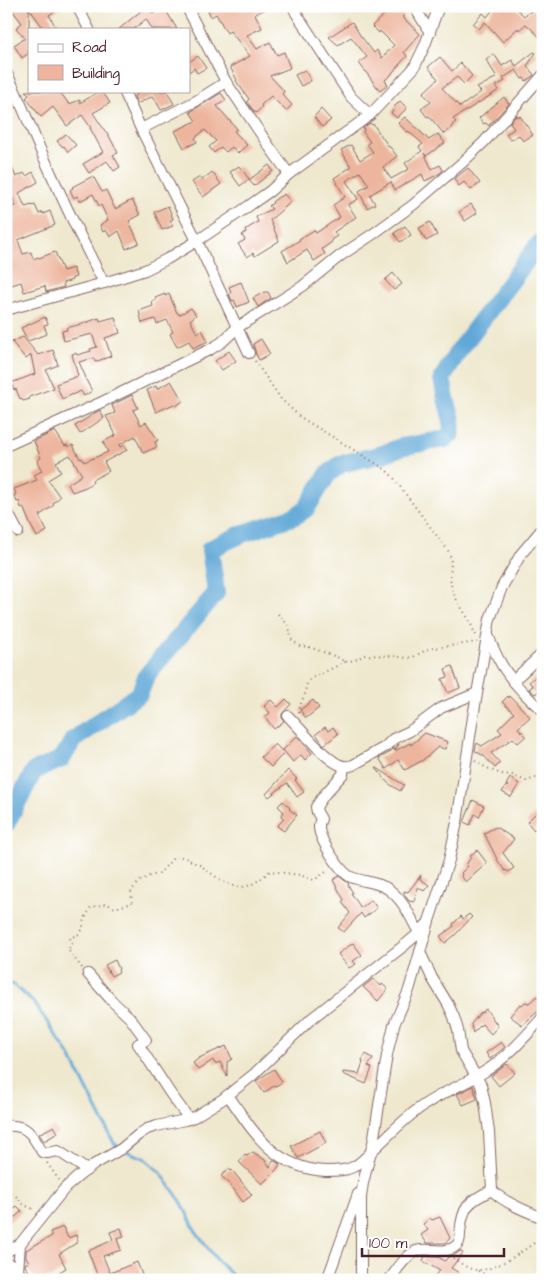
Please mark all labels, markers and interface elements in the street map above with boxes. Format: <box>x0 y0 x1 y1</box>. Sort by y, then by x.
legend <box>28 28 190 92</box>
text: Road <box>72 37 107 58</box>
text: Building <box>72 63 120 85</box>
scale bar <box>362 1226 504 1258</box>
text: 100 m <box>369 1233 408 1254</box>

